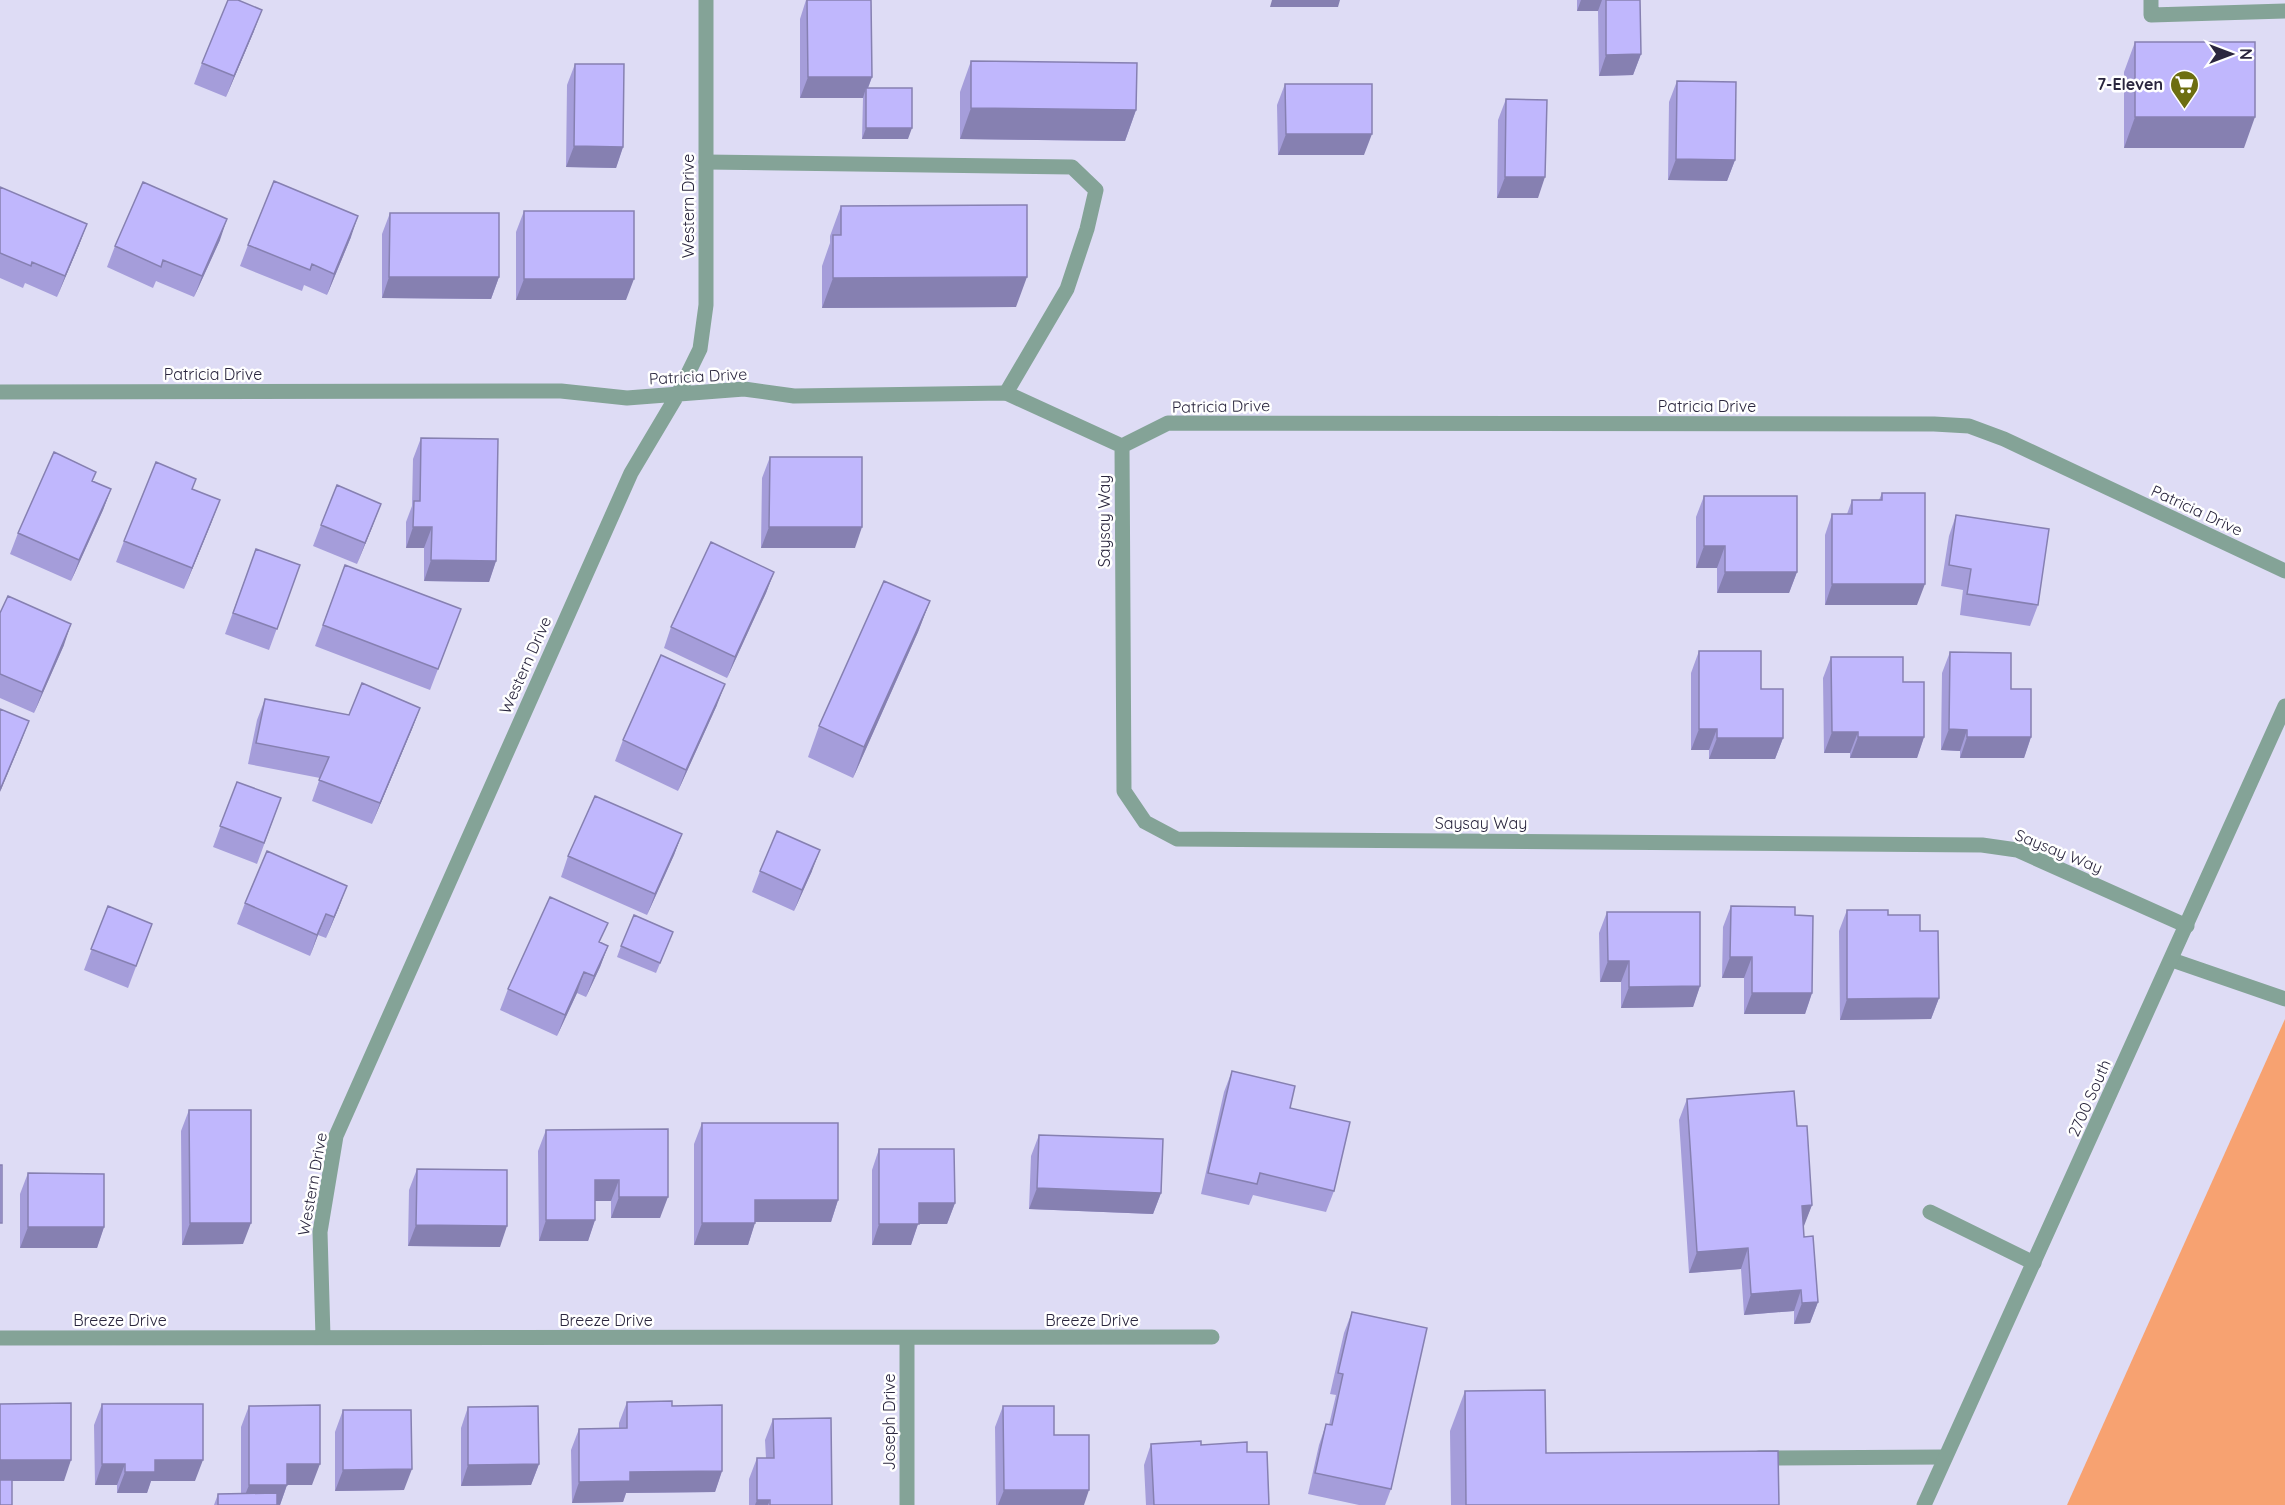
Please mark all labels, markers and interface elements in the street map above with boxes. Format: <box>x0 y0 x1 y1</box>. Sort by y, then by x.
north arrow <box>2201 24 2261 84</box>
text: N <box>2236 48 2256 60</box>
supermarket icon: 7-Eleven <box>2168 68 2200 110</box>
place label: 7-Eleven <box>2097 74 2163 94</box>
street label: Western Drive <box>678 154 698 258</box>
street label: Patricia Drive <box>648 363 748 389</box>
street label: Patricia Drive <box>164 364 262 384</box>
street label: Patricia Drive <box>1172 395 1270 417</box>
street label: Patricia Drive <box>1658 396 1756 416</box>
street label: Saysay Way <box>1094 475 1114 567</box>
street label: Patricia Drive <box>2148 480 2246 540</box>
street label: Western Drive <box>495 613 555 717</box>
street label: Saysay Way <box>1435 813 1527 833</box>
street label: Saysay Way <box>2012 824 2106 878</box>
street label: 2700 South <box>2063 1056 2115 1140</box>
street label: Western Drive <box>293 1131 331 1237</box>
street label: Breeze Drive <box>73 1310 167 1330</box>
street label: Breeze Drive <box>559 1310 653 1330</box>
street label: Breeze Drive <box>1045 1310 1139 1330</box>
street label: Joseph Drive <box>879 1373 899 1471</box>

